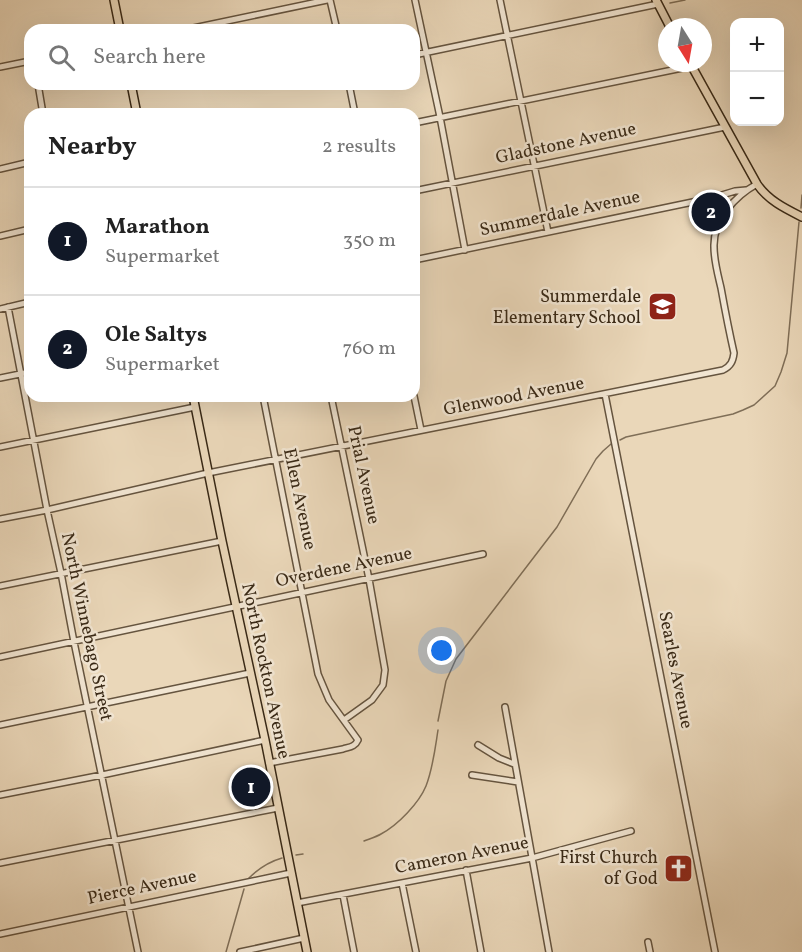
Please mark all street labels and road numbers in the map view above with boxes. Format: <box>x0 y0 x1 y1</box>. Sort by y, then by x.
street label: Gladstone Avenue <box>494 117 638 171</box>
street label: Summerdale Avenue <box>477 185 643 243</box>
street label: Glenwood Avenue <box>442 371 586 423</box>
street label: Prial Avenue <box>340 423 386 527</box>
street label: Ellen Avenue <box>276 446 322 552</box>
street label: North Winnebago Street <box>54 531 118 723</box>
street label: Overdene Avenue <box>273 541 415 595</box>
street label: North Rockton Avenue <box>234 581 296 761</box>
street label: Searles Avenue <box>651 609 699 731</box>
street label: Cameron Avenue <box>393 831 531 881</box>
street label: Pierce Avenue <box>85 864 199 912</box>

